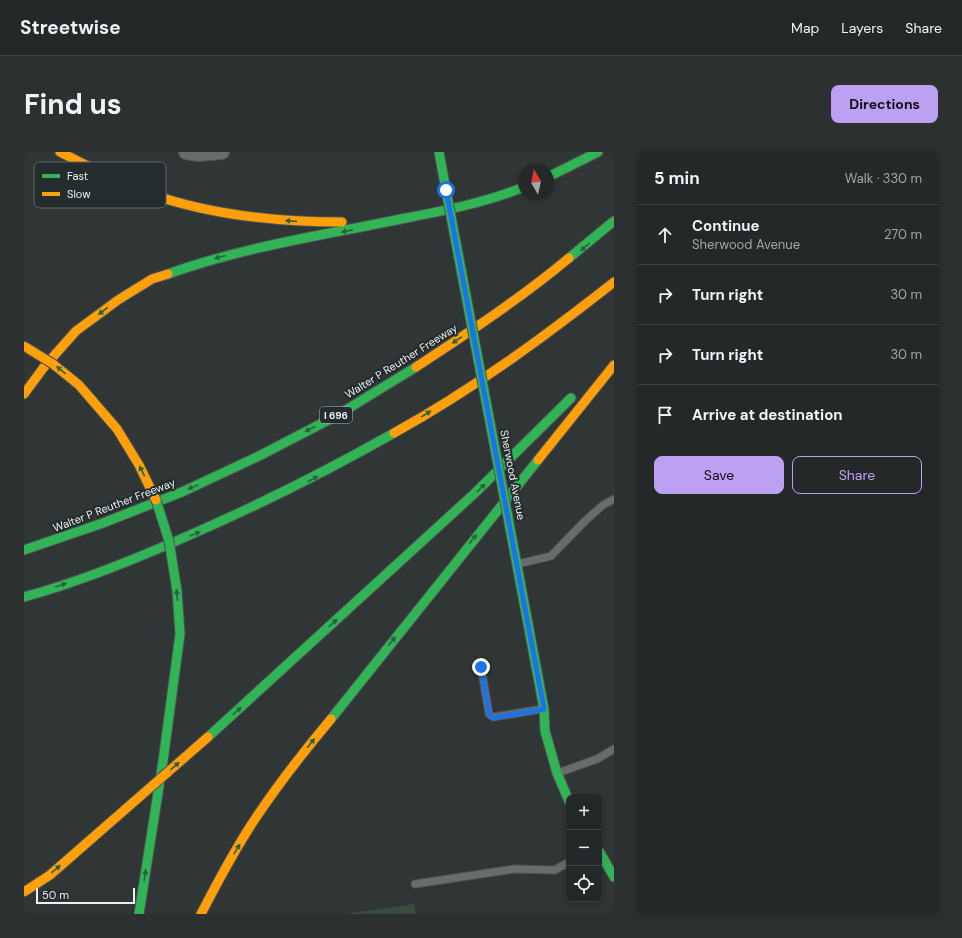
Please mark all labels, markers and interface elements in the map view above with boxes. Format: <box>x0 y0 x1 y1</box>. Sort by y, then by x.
text: Streetwise <box>20 15 121 40</box>
text: Map <box>791 19 819 37</box>
text: Layers <box>841 19 883 37</box>
text: Share <box>905 19 942 37</box>
button: Directions <box>831 85 938 123</box>
text: Find us <box>24 86 122 123</box>
legend <box>34 162 166 208</box>
north arrow <box>518 164 554 200</box>
text: 5 min <box>654 167 700 189</box>
text: Fast <box>67 169 88 183</box>
text: Walk · 330 m <box>845 170 922 187</box>
route start <box>437 181 455 199</box>
text: Slow <box>67 187 91 201</box>
text: Continue <box>692 216 760 236</box>
one-way arrow <box>285 217 297 224</box>
icon: ahead <box>654 224 676 246</box>
text: 270 m <box>884 226 922 243</box>
one-way arrow <box>341 228 354 234</box>
text: Sherwood Avenue <box>692 236 800 253</box>
one-way arrow <box>579 242 590 251</box>
one-way arrow <box>214 255 226 261</box>
icon: right <box>654 284 676 306</box>
text: Turn right <box>692 285 763 305</box>
text: 30 m <box>890 286 922 303</box>
one-way arrow <box>98 307 108 315</box>
street label: Walter P Reuther Freeway <box>342 321 460 401</box>
one-way arrow <box>452 336 462 344</box>
icon: right <box>654 344 676 366</box>
text: Turn right <box>692 345 763 365</box>
text: 30 m <box>890 346 922 363</box>
one-way arrow <box>56 366 67 375</box>
icon: arrive <box>654 404 676 426</box>
text: Arrive at destination <box>692 405 843 425</box>
road number: I 696 <box>320 407 352 423</box>
one-way arrow <box>420 411 432 418</box>
one-way arrow <box>304 426 316 432</box>
street label: Sherwood Avenue <box>497 429 529 521</box>
button: Save <box>654 456 784 494</box>
button: Share <box>792 456 922 494</box>
one-way arrow <box>139 465 145 476</box>
street label: Walter P Reuther Freeway <box>51 475 177 535</box>
one-way arrow <box>307 476 319 482</box>
one-way arrow <box>476 483 485 493</box>
one-way arrow <box>187 484 199 490</box>
one-way arrow <box>190 530 202 536</box>
one-way arrow <box>469 534 478 545</box>
one-way arrow <box>55 582 67 588</box>
one-way arrow <box>174 589 181 601</box>
one-way arrow <box>328 618 338 628</box>
one-way arrow <box>388 636 397 647</box>
route end <box>472 658 490 676</box>
one-way arrow <box>232 706 242 715</box>
one-way arrow <box>307 737 316 748</box>
one-way arrow <box>171 762 180 771</box>
map controls <box>566 794 602 902</box>
button: + <box>566 794 602 830</box>
button: − <box>566 830 602 866</box>
one-way arrow <box>233 843 240 855</box>
one-way arrow <box>50 865 61 874</box>
button: locate <box>566 866 602 902</box>
one-way arrow <box>142 869 148 882</box>
scale bar <box>36 886 135 905</box>
text: 50 m <box>42 888 69 902</box>

